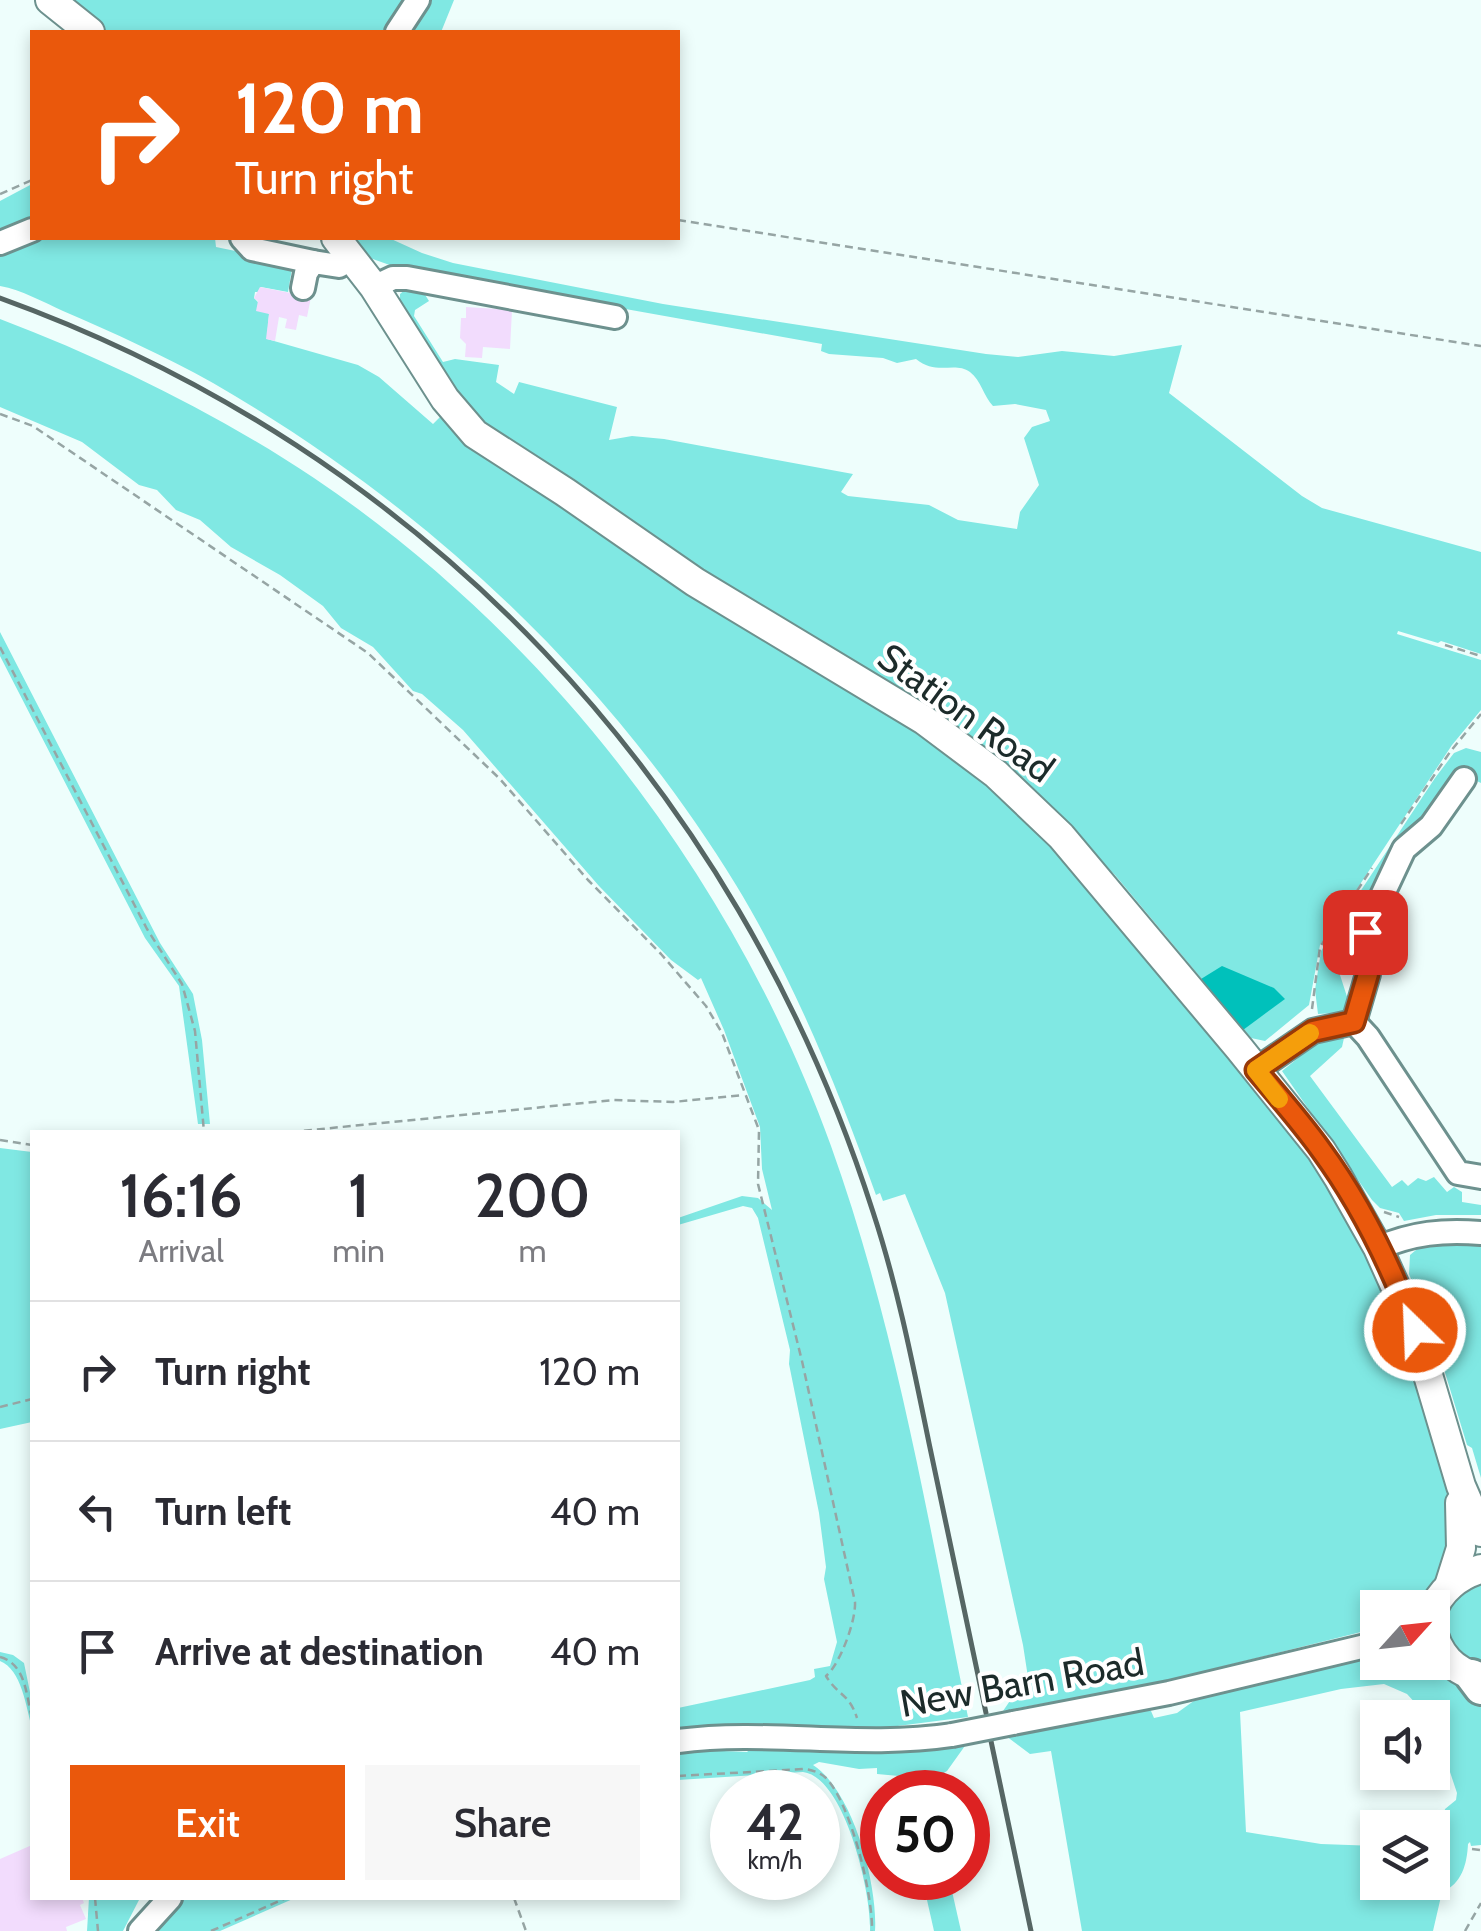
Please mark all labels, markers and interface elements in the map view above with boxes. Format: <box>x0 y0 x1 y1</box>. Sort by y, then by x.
text: 120 m <box>235 65 424 151</box>
icon: right <box>70 70 200 200</box>
text: Turn right <box>235 151 414 205</box>
street label: Station Road <box>869 633 1064 792</box>
pin <box>1323 890 1408 975</box>
icon: arrive <box>1338 905 1393 960</box>
text: 16:16 <box>120 1159 243 1232</box>
text: 1 <box>348 1159 369 1232</box>
text: 200 <box>474 1159 590 1232</box>
text: Arrival <box>139 1231 224 1270</box>
text: min <box>332 1231 385 1270</box>
text: m <box>518 1231 547 1270</box>
position arrow <box>1363 1278 1467 1382</box>
icon: right <box>70 1344 125 1399</box>
text: Turn right <box>155 1348 311 1395</box>
text: 120 m <box>539 1348 640 1395</box>
icon: left <box>70 1484 125 1539</box>
text: Turn left <box>155 1488 291 1535</box>
text: 40 m <box>550 1488 640 1535</box>
north arrow <box>1360 1590 1450 1680</box>
map controls <box>1360 1590 1450 1900</box>
icon: arrive <box>70 1624 125 1679</box>
text: Arrive at destination <box>155 1628 484 1675</box>
text: 40 m <box>550 1628 640 1675</box>
street label: New Barn Road <box>896 1638 1148 1727</box>
button: sound <box>1360 1700 1450 1790</box>
button: Exit <box>70 1765 345 1880</box>
button: Share <box>365 1765 640 1880</box>
speed limit sign: 50 <box>860 1770 990 1900</box>
text: 42 <box>746 1792 804 1853</box>
button: layers <box>1360 1810 1450 1900</box>
text: km/h <box>748 1845 802 1875</box>

